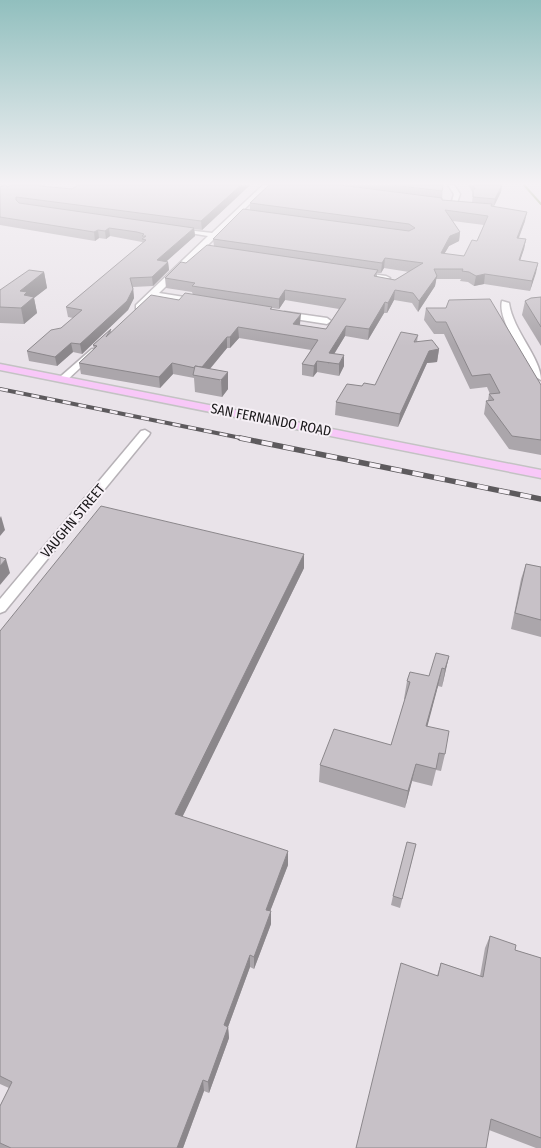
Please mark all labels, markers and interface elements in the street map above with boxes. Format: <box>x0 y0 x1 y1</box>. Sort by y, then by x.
street label: SAN FERNANDO ROAD <box>209 400 333 440</box>
street label: VAUGHN STREET <box>37 480 109 561</box>

